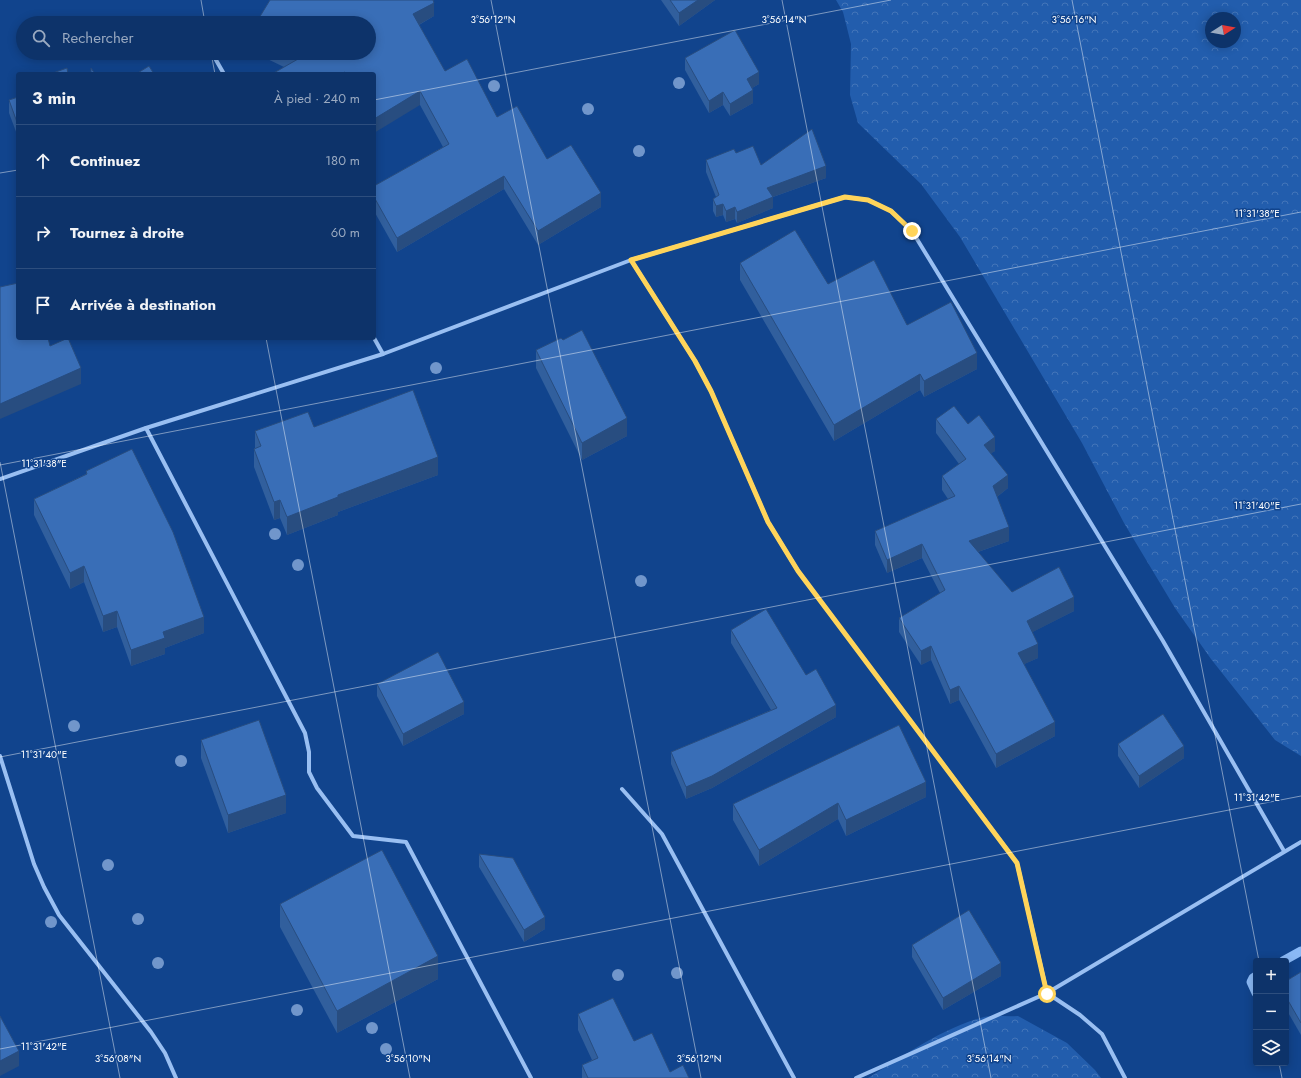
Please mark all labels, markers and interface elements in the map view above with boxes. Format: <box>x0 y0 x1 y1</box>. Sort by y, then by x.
text: 3°56'12"N <box>470 12 516 27</box>
text: 3°56'14"N <box>761 12 807 27</box>
text: 3°56'16"N <box>1051 12 1097 27</box>
north arrow <box>1205 12 1241 48</box>
search box <box>16 16 376 60</box>
icon: search <box>30 27 52 49</box>
text: Rechercher <box>62 27 134 49</box>
text: 3 min <box>32 86 76 110</box>
text: À pied · 240 m <box>274 89 360 108</box>
icon: ahead <box>32 150 54 172</box>
text: Continuez <box>70 150 140 172</box>
text: 180 m <box>325 151 360 170</box>
text: 11°31'38"E <box>1234 206 1280 221</box>
icon: right <box>32 222 54 244</box>
text: Tournez à droite <box>70 222 184 244</box>
route end <box>903 222 921 240</box>
text: 60 m <box>331 223 360 242</box>
icon: arrive <box>32 294 54 316</box>
text: Arrivée à destination <box>70 294 216 316</box>
text: 11°31'38"E <box>21 456 67 471</box>
text: 11°31'40"E <box>1234 498 1280 513</box>
text: 11°31'40"E <box>21 747 67 762</box>
text: 11°31'42"E <box>1234 790 1280 805</box>
map controls <box>1253 958 1289 1066</box>
button: + <box>1253 958 1289 994</box>
route start <box>1038 985 1056 1003</box>
button: − <box>1253 994 1289 1030</box>
button: layers <box>1253 1030 1289 1066</box>
text: 11°31'42"E <box>21 1039 67 1054</box>
text: 3°56'08"N <box>95 1051 141 1066</box>
text: 3°56'10"N <box>385 1051 431 1066</box>
text: 3°56'12"N <box>676 1051 722 1066</box>
text: 3°56'14"N <box>966 1051 1012 1066</box>

